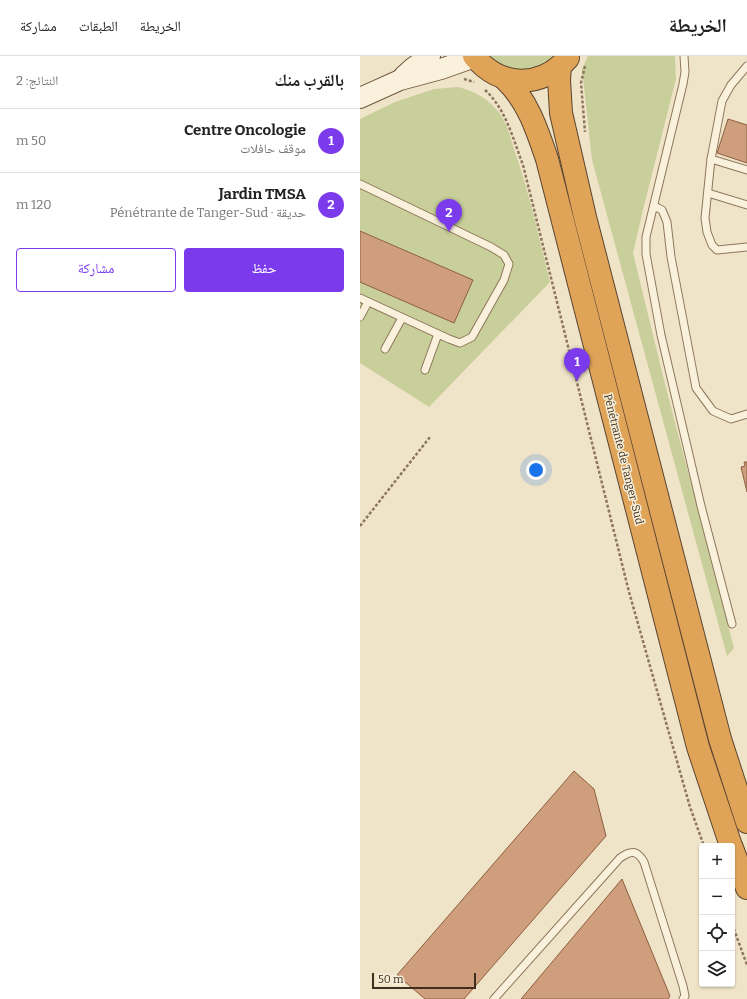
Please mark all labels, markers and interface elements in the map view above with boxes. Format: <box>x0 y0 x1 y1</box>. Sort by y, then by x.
text: الخريطة <box>669 14 727 37</box>
text: مشاركة <box>20 18 57 35</box>
text: الطبقات <box>79 18 118 35</box>
text: الخريطة <box>140 18 181 35</box>
text: بالقرب منك <box>275 70 344 91</box>
text: النتائج: 2 <box>16 73 58 88</box>
text: Centre Oncologie <box>184 121 306 139</box>
text: 50 m <box>16 133 46 148</box>
text: 1 <box>328 133 334 148</box>
text: موقف حافلات <box>240 141 306 156</box>
text: Jardin TMSA <box>219 185 306 203</box>
text: 120 m <box>16 197 52 212</box>
text: 2 <box>327 197 335 212</box>
pin: 2 <box>436 199 462 232</box>
text: حديقة · Pénétrante de Tanger-Sud <box>110 205 306 220</box>
button: مشاركة <box>16 248 176 292</box>
button: حفظ <box>184 248 344 292</box>
pin: 1 <box>564 348 590 381</box>
street label: Pénétrante de Tanger-Sud <box>601 392 646 526</box>
your location <box>526 460 546 480</box>
map controls <box>699 843 735 987</box>
button: + <box>699 843 735 879</box>
button: − <box>699 879 735 915</box>
button: locate <box>699 915 735 951</box>
button: layers <box>699 951 735 987</box>
scale bar <box>372 971 476 990</box>
text: 50 m <box>378 973 404 986</box>

